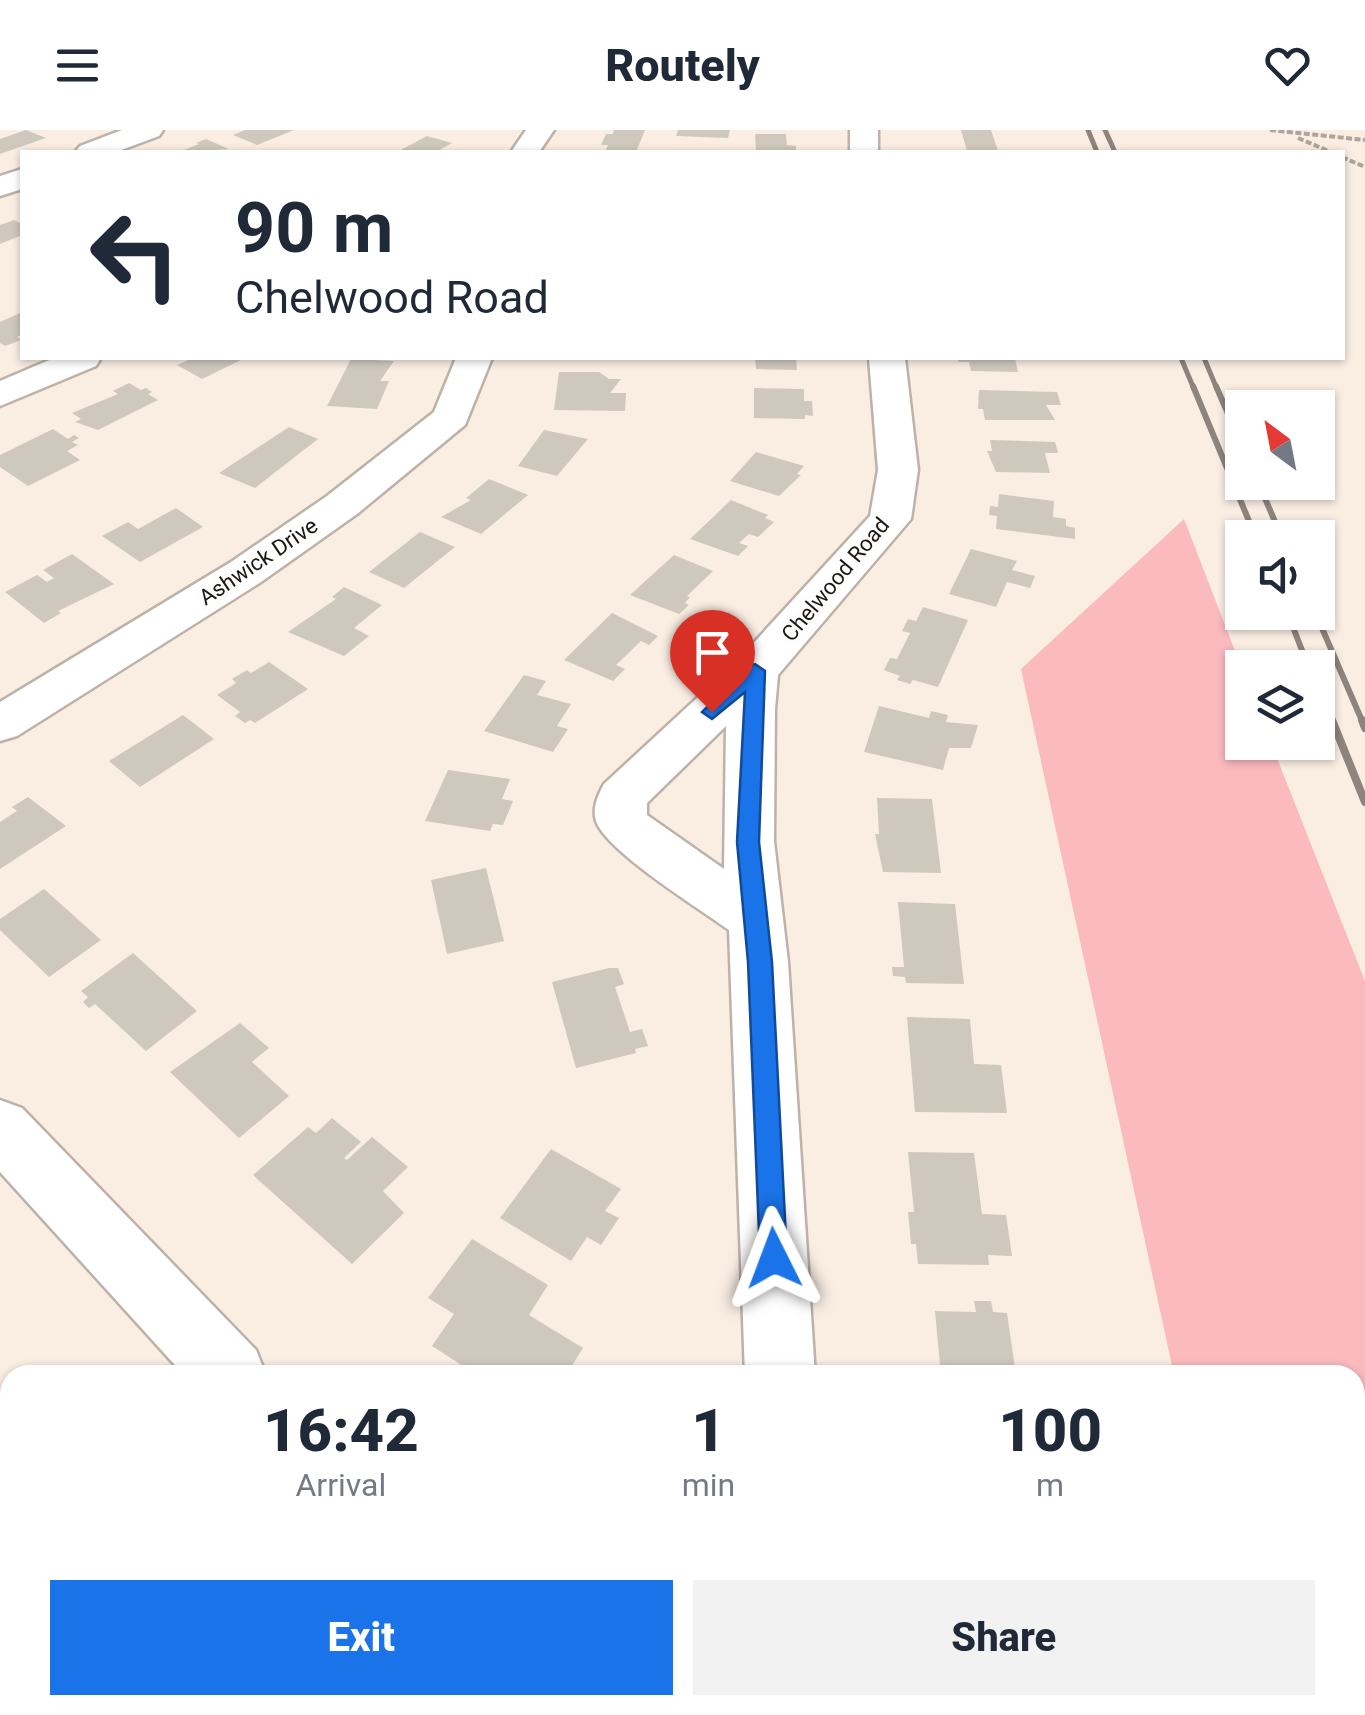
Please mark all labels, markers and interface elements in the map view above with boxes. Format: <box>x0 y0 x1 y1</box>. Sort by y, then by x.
icon: menu <box>50 38 105 93</box>
icon: heart <box>1260 38 1315 93</box>
text: Routely <box>605 39 760 92</box>
text: 90 m <box>235 187 393 269</box>
icon: left <box>70 190 200 320</box>
text: Chelwood Road <box>235 271 549 324</box>
north arrow <box>1225 390 1335 500</box>
map controls <box>1225 390 1335 760</box>
street label: Ashwick Drive <box>194 513 322 610</box>
street label: Chelwood Road <box>776 513 894 646</box>
button: sound <box>1225 520 1335 630</box>
pin <box>670 610 755 713</box>
icon: arrive <box>685 625 740 680</box>
button: layers <box>1225 650 1335 760</box>
position arrow <box>722 1206 826 1310</box>
text: 16:42 <box>263 1395 419 1466</box>
text: 1 <box>691 1395 726 1466</box>
text: 100 <box>998 1395 1102 1466</box>
text: Arrival <box>295 1466 386 1504</box>
text: min <box>682 1466 735 1504</box>
text: m <box>1036 1466 1064 1504</box>
button: Exit <box>50 1580 673 1695</box>
button: Share <box>693 1580 1315 1695</box>

